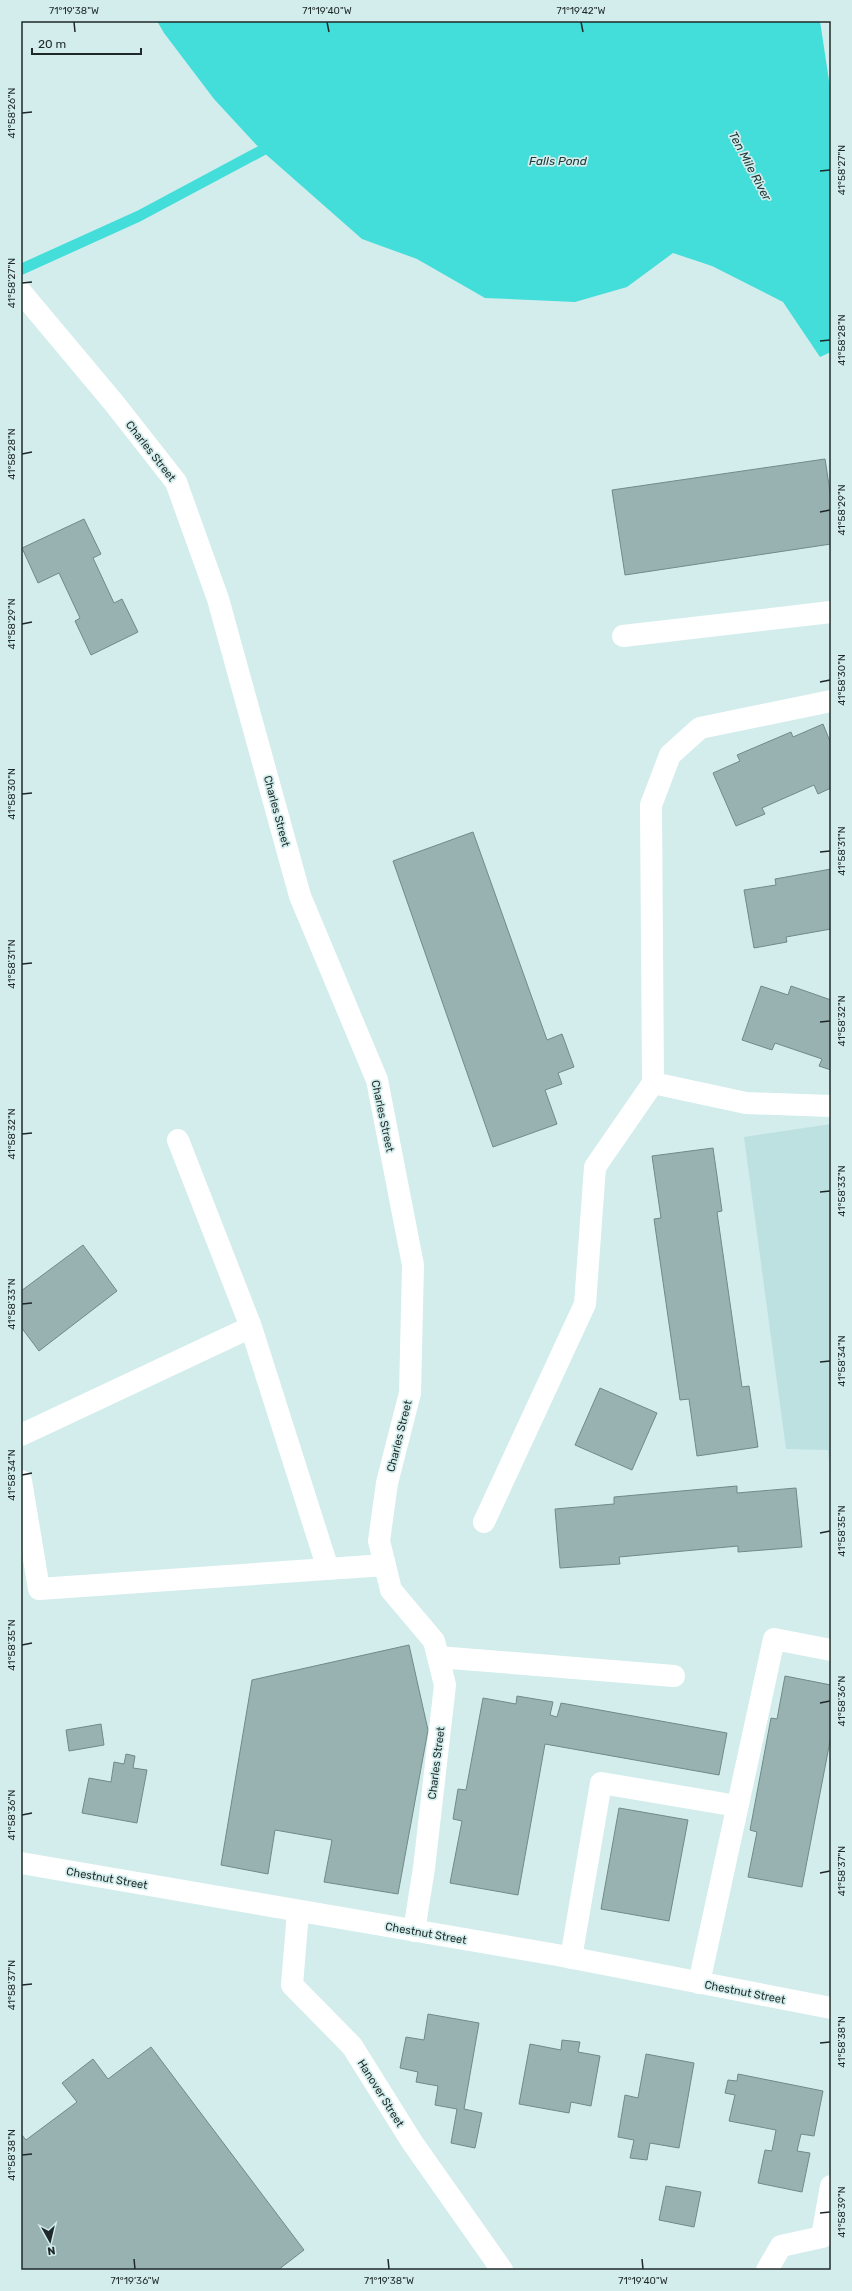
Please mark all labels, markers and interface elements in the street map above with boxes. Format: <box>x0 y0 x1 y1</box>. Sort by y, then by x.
text: 71°19'38"W <box>49 5 99 17</box>
text: 71°19'40"W <box>302 5 352 17</box>
text: 71°19'42"W <box>557 5 606 17</box>
scale bar <box>32 30 141 56</box>
text: 20 m <box>38 37 66 51</box>
text: 41°58'26"N <box>6 88 18 138</box>
water label: Ten Mile River <box>726 129 774 203</box>
text: 41°58'27"N <box>836 145 848 195</box>
water label: Falls Pond <box>529 154 588 168</box>
text: 41°58'27"N <box>6 258 18 308</box>
text: 41°58'28"N <box>836 314 848 366</box>
street label: Charles Street <box>123 418 179 485</box>
text: 41°58'28"N <box>6 428 18 480</box>
text: 41°58'29"N <box>836 484 848 536</box>
text: 41°58'29"N <box>6 598 18 650</box>
text: 41°58'30"N <box>836 654 848 706</box>
text: 41°58'30"N <box>6 768 18 820</box>
street label: Charles Street <box>261 774 292 849</box>
text: 41°58'31"N <box>836 826 848 876</box>
text: 41°58'31"N <box>6 939 18 989</box>
text: 41°58'32"N <box>836 995 848 1047</box>
street label: Charles Street <box>369 1079 397 1154</box>
text: 41°58'32"N <box>6 1108 18 1160</box>
text: 41°58'33"N <box>836 1165 848 1217</box>
text: 41°58'33"N <box>6 1278 18 1330</box>
text: 41°58'34"N <box>836 1335 848 1387</box>
street label: Charles Street <box>384 1398 415 1473</box>
text: 41°58'34"N <box>6 1449 18 1501</box>
text: 41°58'35"N <box>836 1505 848 1557</box>
text: 41°58'35"N <box>6 1619 18 1671</box>
text: 41°58'36"N <box>836 1675 848 1727</box>
street label: Charles Street <box>426 1725 447 1800</box>
text: 41°58'36"N <box>6 1789 18 1841</box>
text: 41°58'37"N <box>836 1846 848 1896</box>
street label: Chestnut Street <box>65 1865 149 1892</box>
street label: Chestnut Street <box>384 1920 468 1947</box>
text: 41°58'37"N <box>6 1960 18 2010</box>
street label: Chestnut Street <box>703 1978 787 2007</box>
text: 41°58'38"N <box>836 2016 848 2068</box>
street label: Hanover Street <box>355 2057 407 2130</box>
text: 41°58'38"N <box>6 2129 18 2181</box>
text: 41°58'39"N <box>836 2186 848 2238</box>
north arrow <box>30 2221 70 2261</box>
text: N <box>46 2243 56 2257</box>
text: 71°19'36"W <box>110 2275 160 2287</box>
text: 71°19'38"W <box>364 2275 414 2287</box>
text: 71°19'40"W <box>618 2275 668 2287</box>

